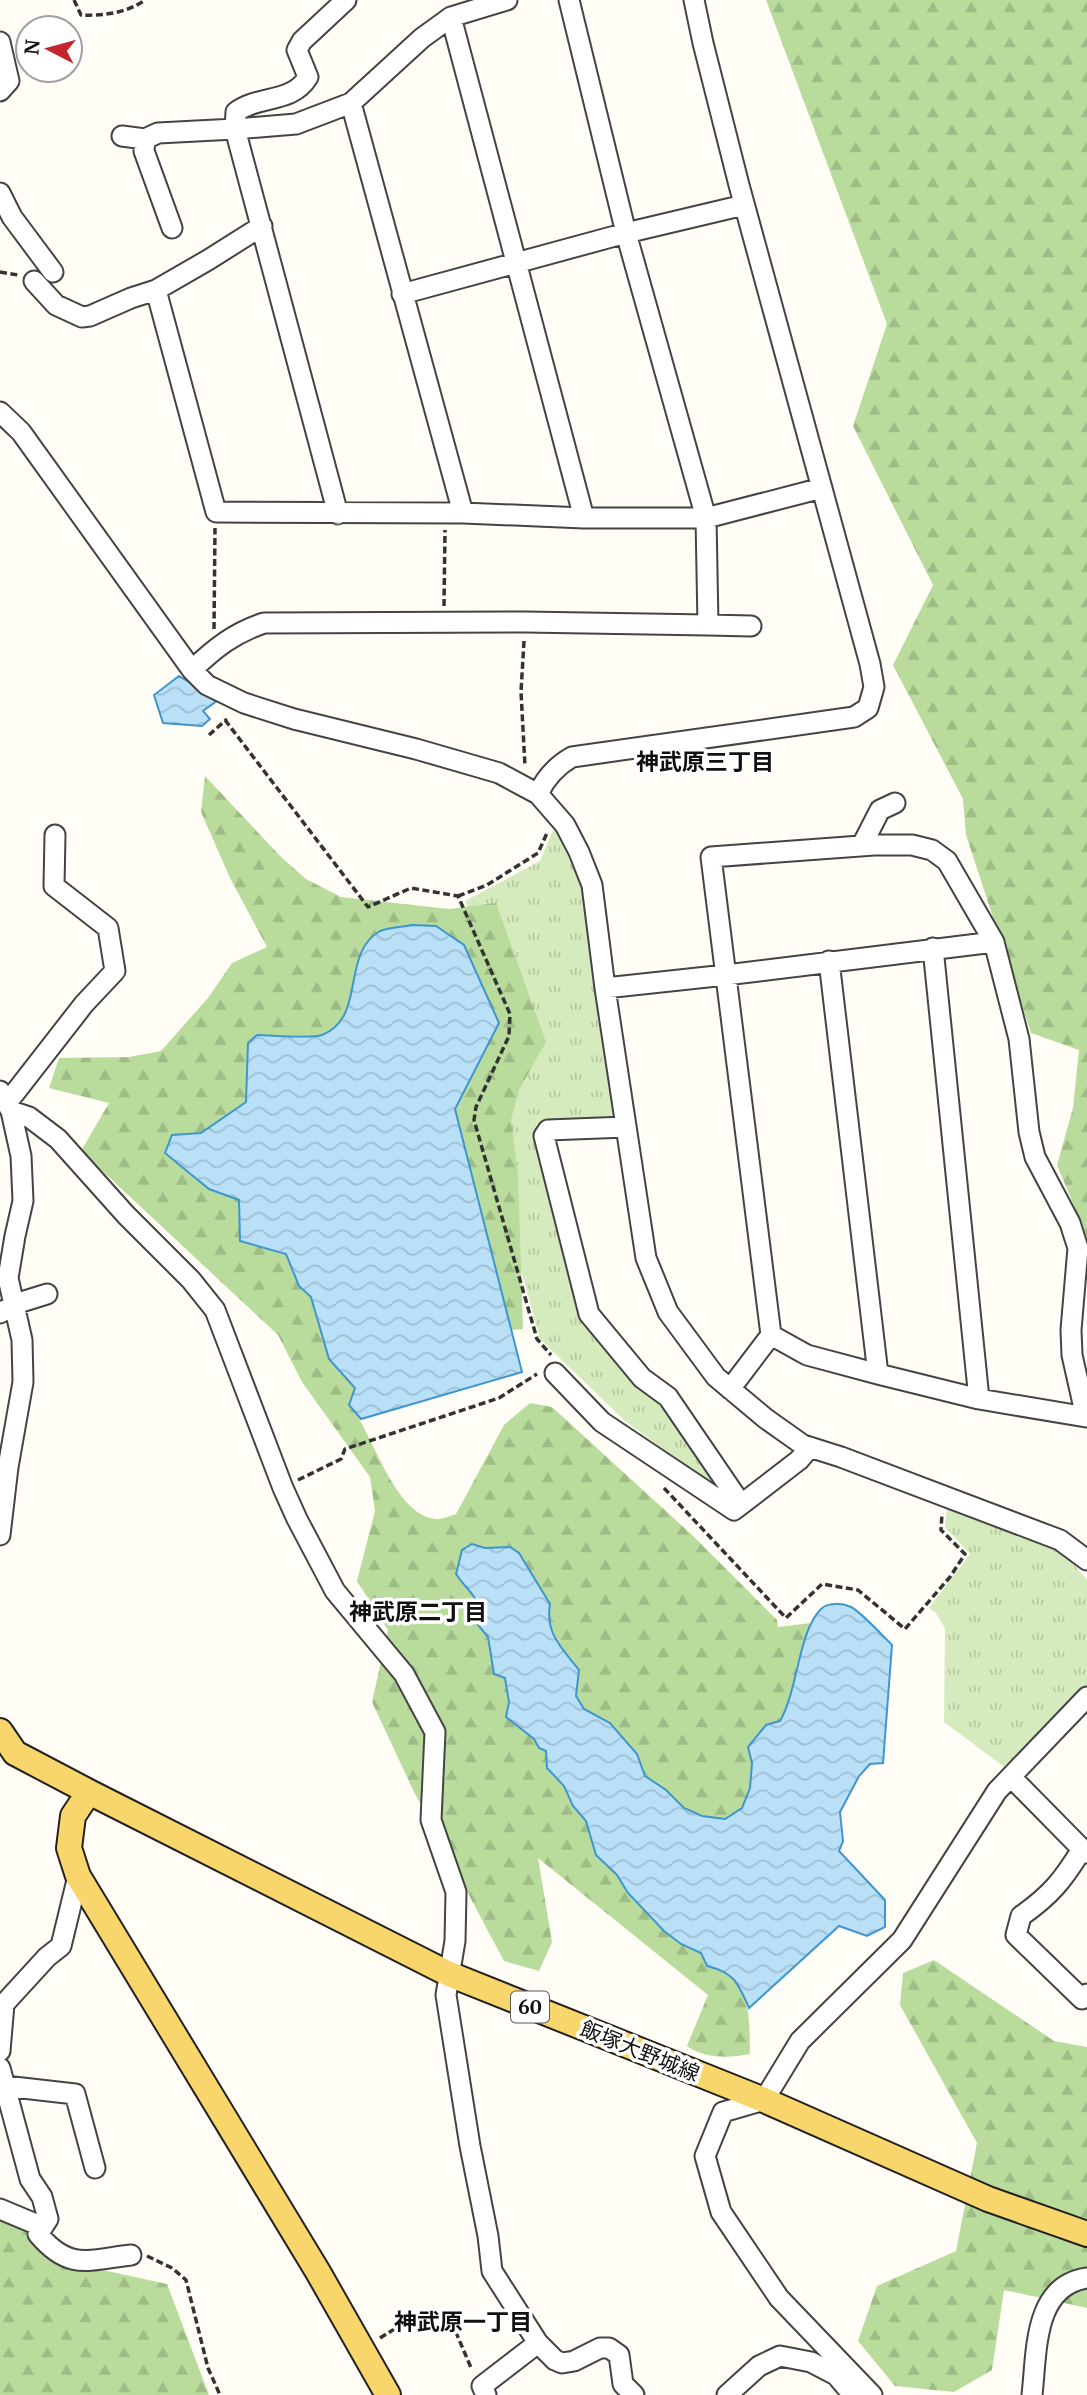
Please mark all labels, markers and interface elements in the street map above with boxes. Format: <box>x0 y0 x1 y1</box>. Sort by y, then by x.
north arrow <box>14 14 84 84</box>
text: N <box>19 39 45 56</box>
district label: 神武原三丁目 <box>636 747 774 776</box>
district label: 神武原二丁目 <box>349 1597 487 1626</box>
road number: 60 <box>511 1992 549 2022</box>
street label: 飯塚大野城線 <box>577 2015 703 2087</box>
district label: 神武原一丁目 <box>394 2307 532 2336</box>

